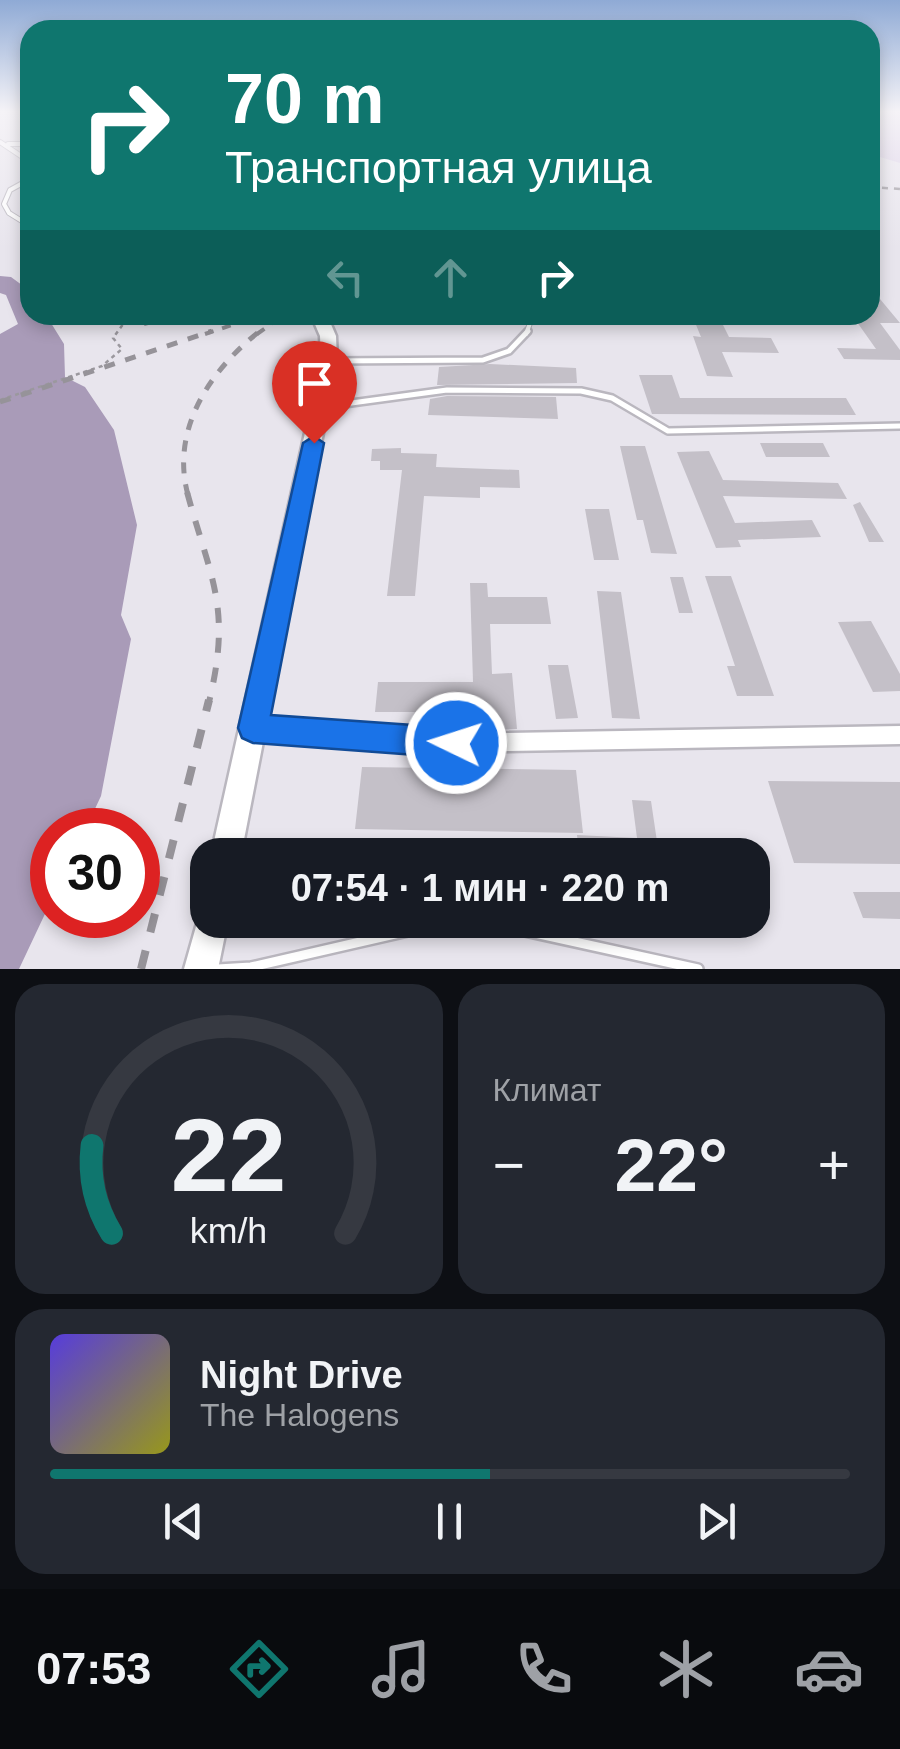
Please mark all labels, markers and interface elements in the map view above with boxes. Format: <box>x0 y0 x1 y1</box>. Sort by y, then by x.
icon: right <box>60 60 190 190</box>
text: 70 m <box>225 60 385 138</box>
text: Транспортная улица <box>225 142 652 193</box>
icon: left <box>318 250 373 305</box>
icon: ahead <box>423 250 478 305</box>
icon: right <box>528 250 583 305</box>
pin <box>272 341 357 444</box>
icon: arrive <box>287 356 342 411</box>
position arrow <box>404 691 508 795</box>
speed limit sign: 30 <box>30 808 160 938</box>
text: 07:54 · 1 мин · 220 m <box>291 867 669 909</box>
text: Климат <box>493 1072 601 1108</box>
text: 22 <box>171 1097 287 1213</box>
text: 22° <box>615 1123 728 1207</box>
text: − <box>493 1134 525 1196</box>
text: + <box>818 1134 850 1196</box>
text: km/h <box>190 1211 267 1251</box>
text: Night Drive <box>200 1354 403 1396</box>
text: The Halogens <box>200 1397 399 1433</box>
icon: previous <box>156 1494 211 1549</box>
icon: pause <box>422 1494 477 1549</box>
icon: next <box>689 1494 744 1549</box>
icon: directions <box>224 1634 294 1704</box>
icon: music <box>366 1634 436 1704</box>
icon: phone <box>509 1634 579 1704</box>
icon: climate <box>651 1634 721 1704</box>
icon: car <box>794 1634 864 1704</box>
text: 07:53 <box>36 1643 151 1694</box>

